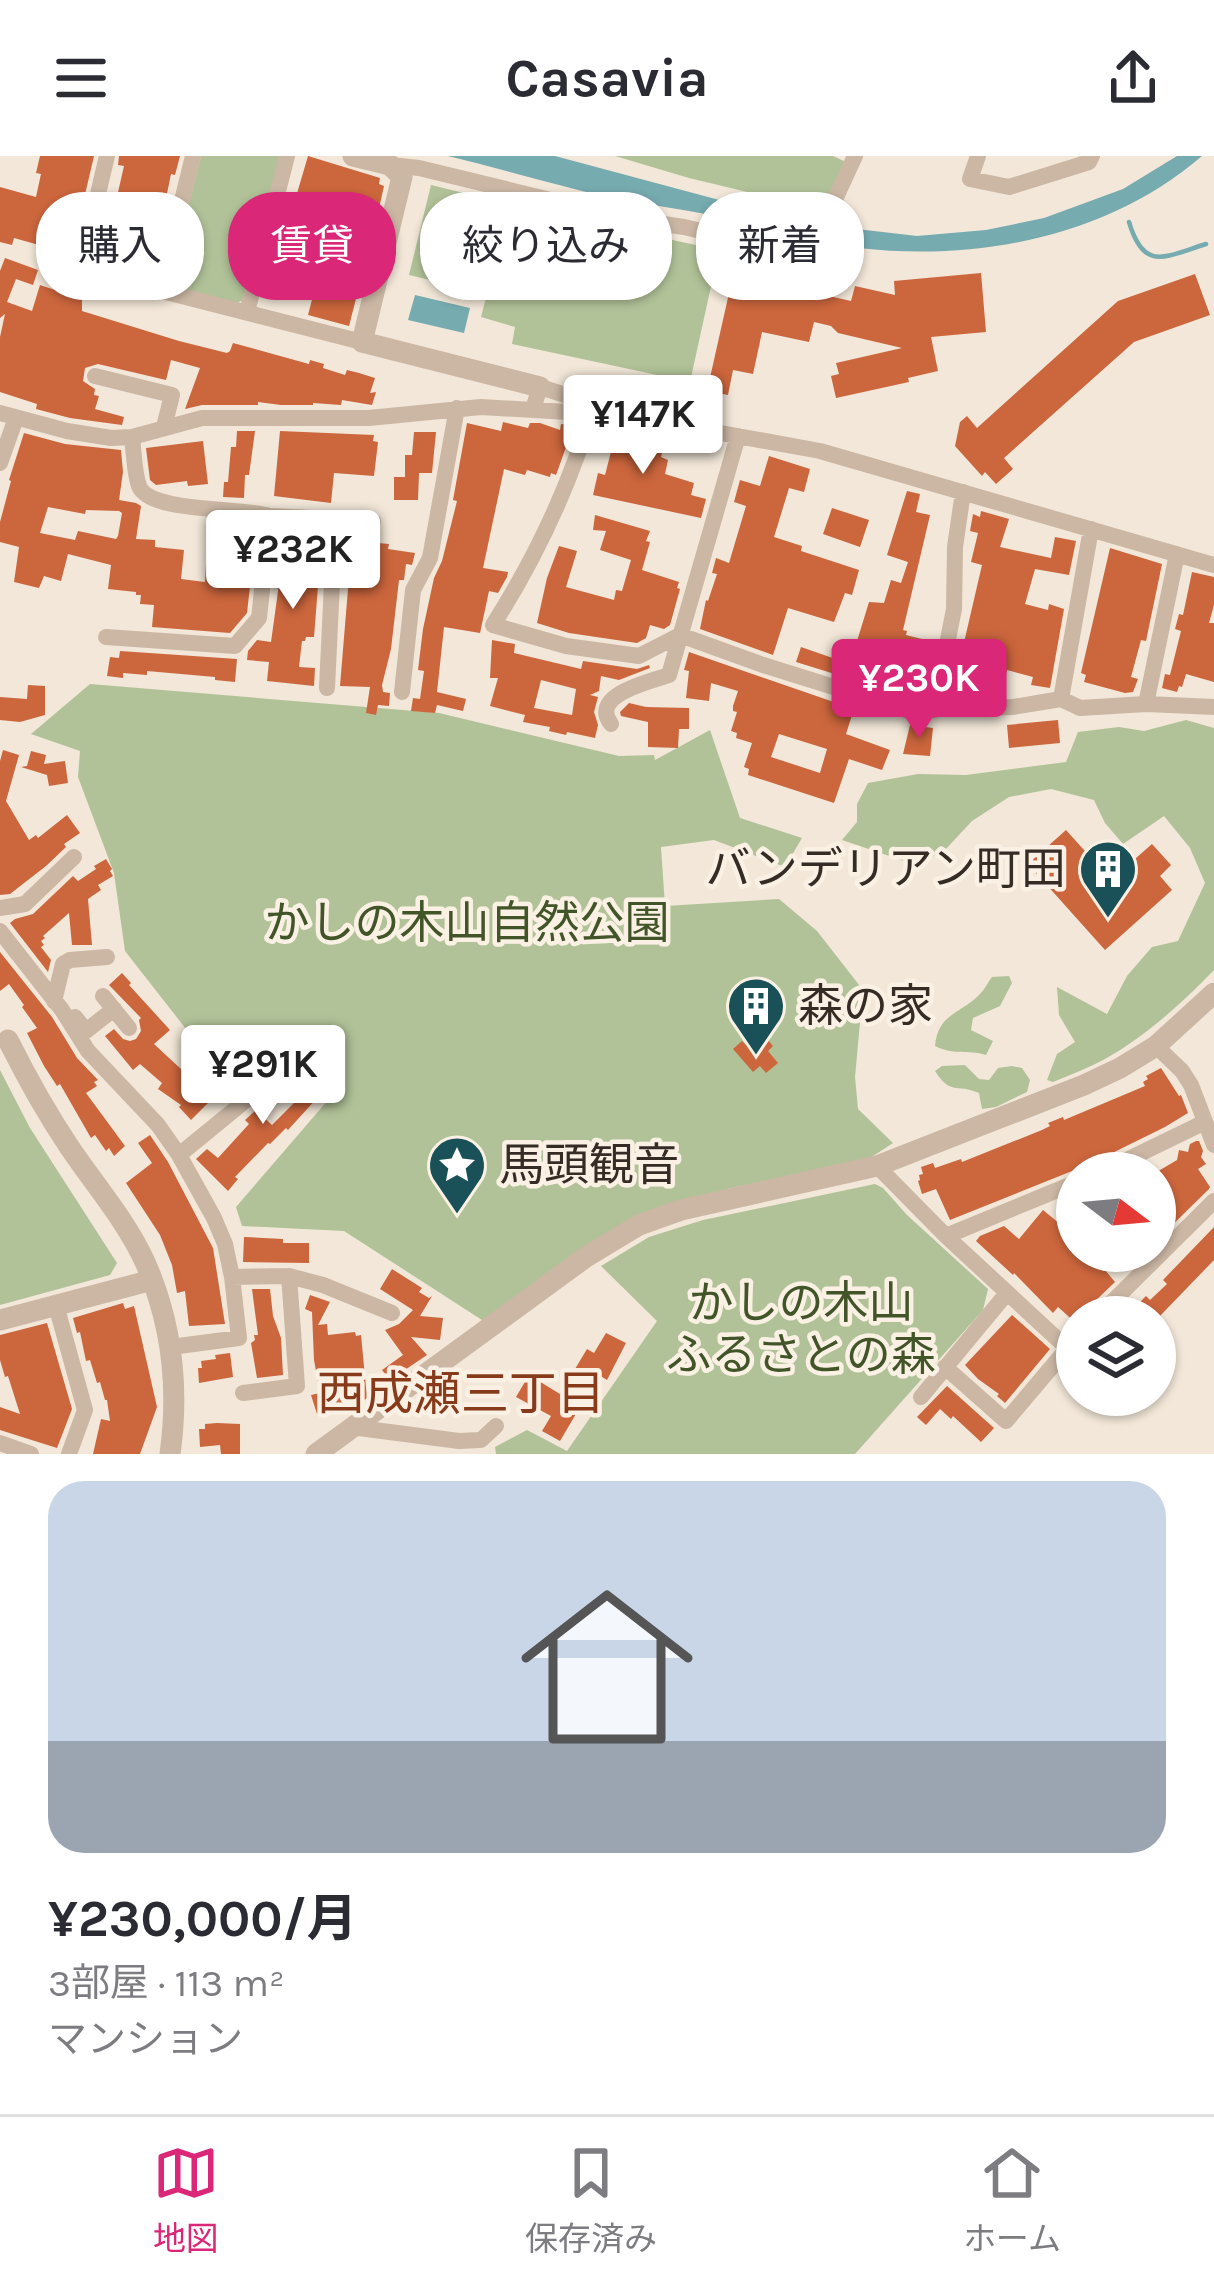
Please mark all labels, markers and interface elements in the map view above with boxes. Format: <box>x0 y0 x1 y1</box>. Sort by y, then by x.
icon: menu <box>48 45 114 111</box>
icon: share <box>1100 45 1166 111</box>
text: Casavia <box>505 46 709 110</box>
chip: 購入 <box>36 192 204 300</box>
chip: 賃貸 <box>228 192 396 300</box>
chip: 絞り込み <box>420 192 672 300</box>
chip: 新着 <box>696 192 864 300</box>
pin: ¥147K <box>559 375 727 477</box>
text: ¥147K <box>591 391 695 437</box>
pin: ¥232K <box>209 510 377 612</box>
text: ¥232K <box>233 526 353 572</box>
pin: ¥230K <box>835 639 1003 741</box>
text: ¥230K <box>859 655 979 701</box>
building icon: バンデリアン町田 <box>1077 838 1139 920</box>
place label: バンデリアン町田 <box>706 843 1066 895</box>
park label: かしの木山自然公園 <box>264 897 670 949</box>
building icon: 森の家 <box>725 975 787 1057</box>
place label: 森の家 <box>798 980 933 1032</box>
pin: ¥291K <box>179 1025 347 1127</box>
text: ¥291K <box>208 1041 318 1087</box>
place icon: 馬頭観音 <box>426 1134 488 1216</box>
place label: 馬頭観音 <box>499 1139 679 1191</box>
north arrow <box>1056 1152 1176 1272</box>
map controls <box>1056 1152 1176 1416</box>
park label: かしの木山 ふるさとの森 <box>666 1277 936 1381</box>
button: layers <box>1056 1296 1176 1416</box>
district label: 西成瀬三丁目 <box>317 1366 605 1422</box>
icon: home <box>499 1559 715 1775</box>
text: ¥230,000/月 <box>48 1889 357 1949</box>
text: 3部屋 · 113 m² <box>48 1960 285 2006</box>
text: マンション <box>48 2016 243 2062</box>
tab: 地図 <box>153 2140 219 2260</box>
tab: 保存済み <box>525 2140 657 2260</box>
tab: ホーム <box>963 2140 1061 2260</box>

